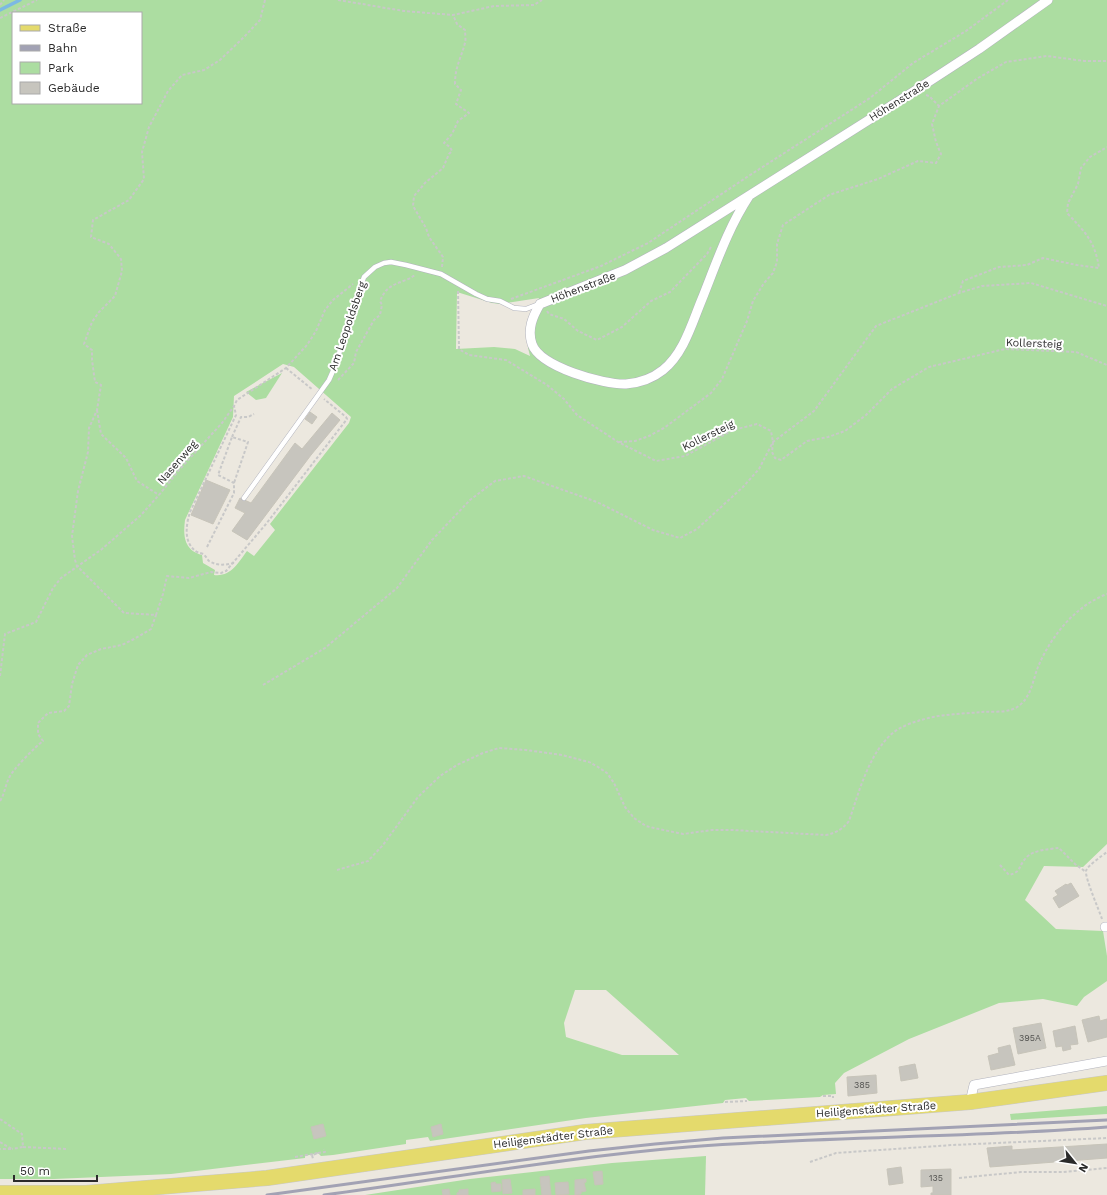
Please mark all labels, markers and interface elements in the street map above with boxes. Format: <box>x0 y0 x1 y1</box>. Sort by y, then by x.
legend <box>12 12 142 104</box>
text: Straße <box>48 21 87 35</box>
text: Bahn <box>48 41 77 55</box>
text: Park <box>48 61 74 75</box>
street label: Höhenstraße <box>867 77 932 124</box>
text: Gebäude <box>48 81 100 95</box>
street label: Höhenstraße <box>549 269 618 306</box>
street label: Am Leopoldsberg <box>326 280 369 373</box>
street label: Kollersteig <box>1006 336 1062 351</box>
street label: Kollersteig <box>680 417 736 454</box>
street label: Nasenweg <box>155 437 200 487</box>
house number: 395A <box>1019 1033 1041 1043</box>
house number: 385 <box>854 1080 870 1090</box>
street label: Heiligenstädter Straße <box>816 1099 937 1120</box>
street label: Heiligenstädter Straße <box>493 1124 614 1151</box>
north arrow <box>1055 1143 1095 1183</box>
scale bar <box>14 1157 97 1183</box>
text: N <box>1076 1161 1091 1175</box>
text: 50 m <box>20 1164 50 1178</box>
house number: 135 <box>929 1173 943 1183</box>

